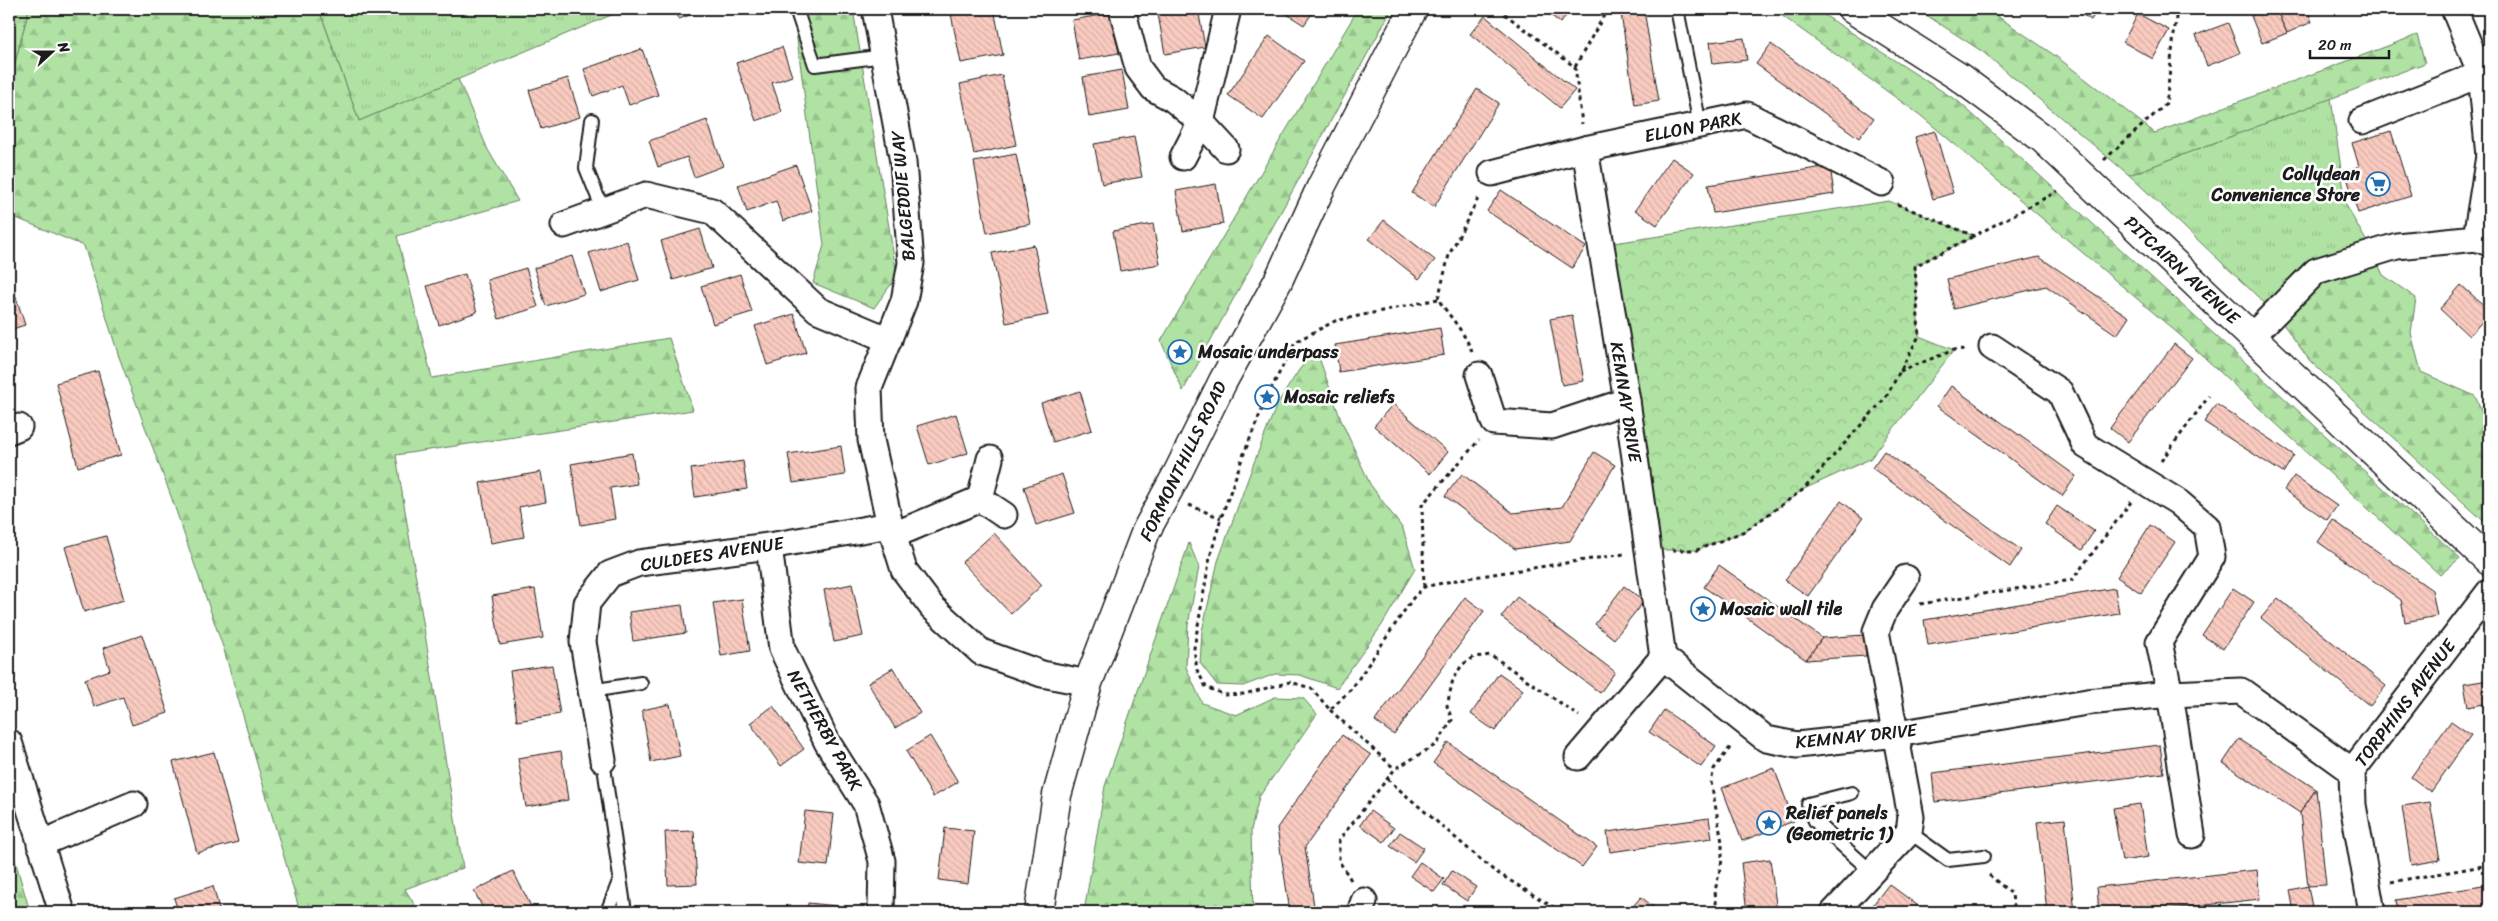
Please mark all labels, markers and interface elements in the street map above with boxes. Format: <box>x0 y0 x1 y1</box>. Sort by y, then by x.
north arrow <box>28 28 78 78</box>
scale bar <box>2310 28 2389 60</box>
text: 20 m <box>2318 32 2352 58</box>
text: N <box>50 38 77 57</box>
street label: ELLON PARK <box>1642 102 1745 152</box>
street label: BALGEDDIE WAY <box>881 129 925 262</box>
place label: Collydean Convenience Store <box>2211 158 2361 211</box>
supermarket icon: Collydean Convenience Store <box>2365 171 2391 197</box>
street label: PITCAIRN AVENUE <box>2116 207 2248 333</box>
place label: Mosaic underpass <box>1197 336 1339 368</box>
place icon: Mosaic underpass <box>1167 339 1193 365</box>
street label: KEMNAY DRIVE <box>1601 339 1651 466</box>
street label: FORMONTHILLS ROAD <box>1130 375 1236 547</box>
place label: Mosaic reliefs <box>1283 381 1395 413</box>
place icon: Mosaic reliefs <box>1254 384 1280 410</box>
street label: CULDEES AVENUE <box>638 527 787 581</box>
place label: Mosaic wall tile <box>1719 593 1843 625</box>
place icon: Mosaic wall tile <box>1690 596 1716 622</box>
street label: TORPHINS AVENUE <box>2346 631 2465 774</box>
street label: NETHERBY PARK <box>778 663 872 797</box>
street label: KEMNAY DRIVE <box>1794 714 1919 758</box>
place label: Relief panels (Geometric 1) <box>1785 797 1894 850</box>
place icon: Relief panels (Geometric 1) <box>1756 810 1782 836</box>

